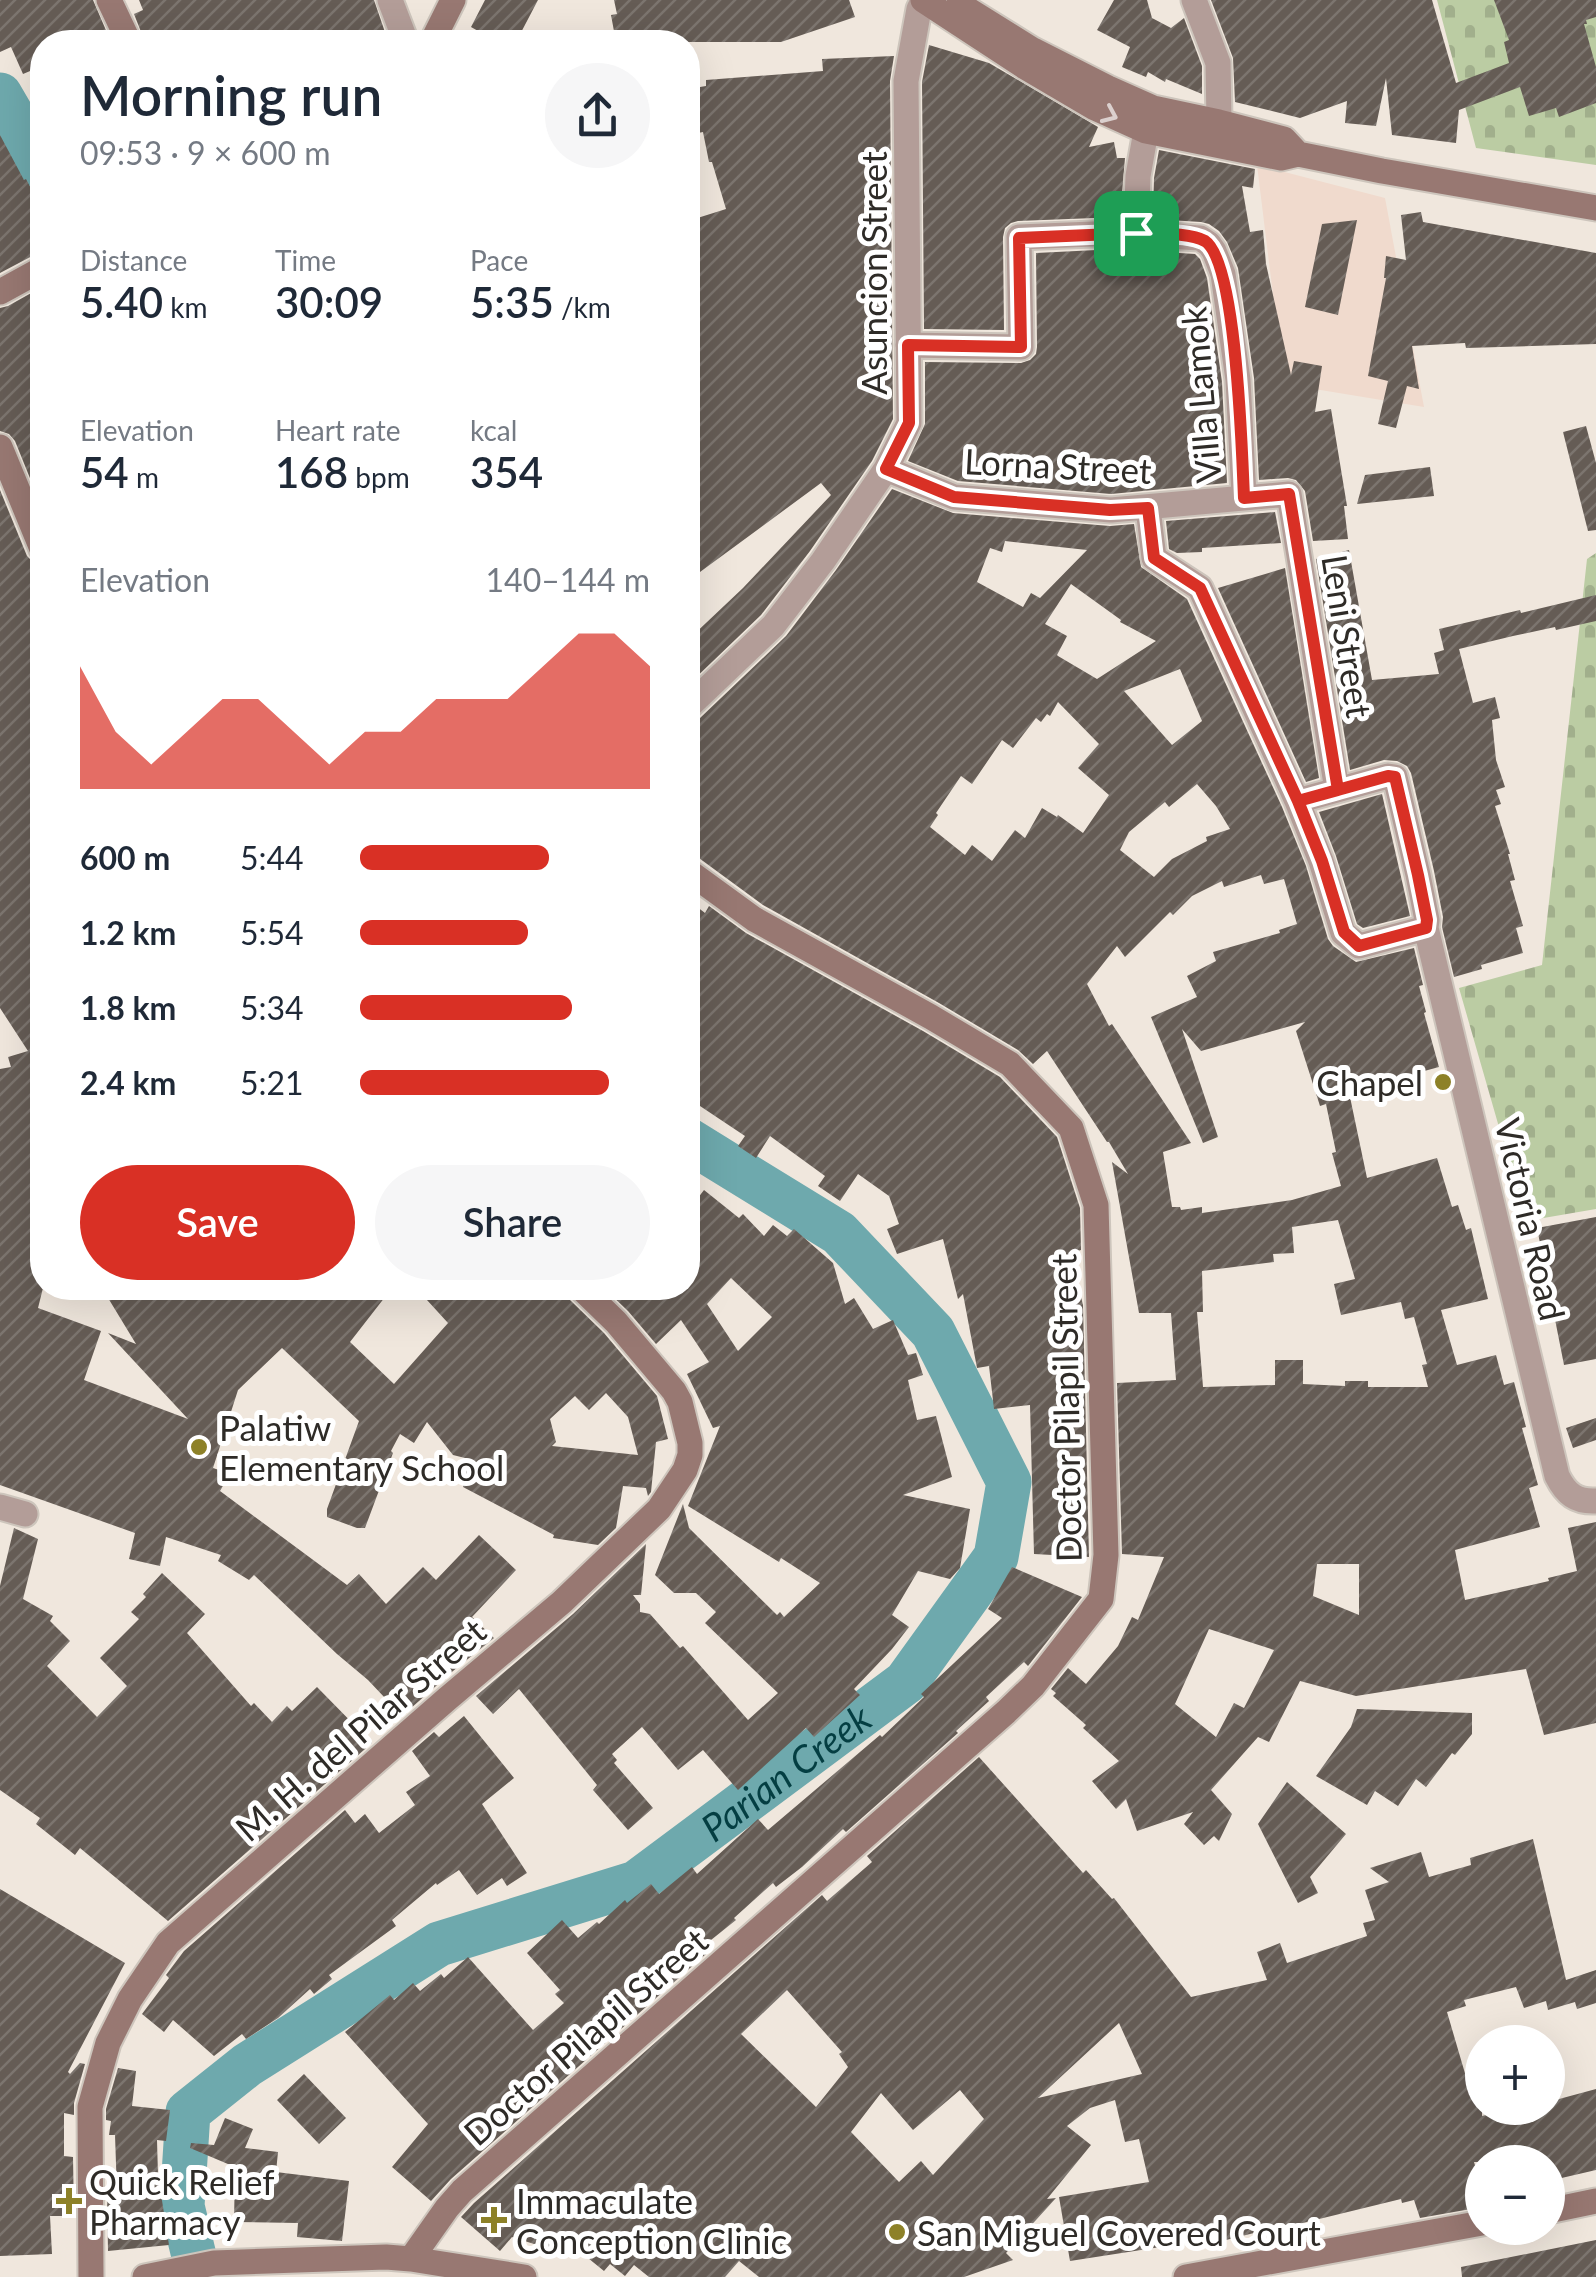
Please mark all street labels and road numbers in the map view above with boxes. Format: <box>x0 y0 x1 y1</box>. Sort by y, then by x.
street label: Asuncion Street <box>852 151 894 395</box>
street label: Villa Lamok <box>1171 305 1229 485</box>
street label: Lorna Street <box>963 439 1153 491</box>
street label: Leni Street <box>1314 552 1382 721</box>
street label: Victoria Road <box>1487 1114 1575 1324</box>
street label: Doctor Pilapil Street <box>1041 1253 1089 1563</box>
street label: M. H. del Pilar Street <box>227 1609 494 1849</box>
street label: Doctor Pilapil Street <box>455 1919 716 2153</box>

